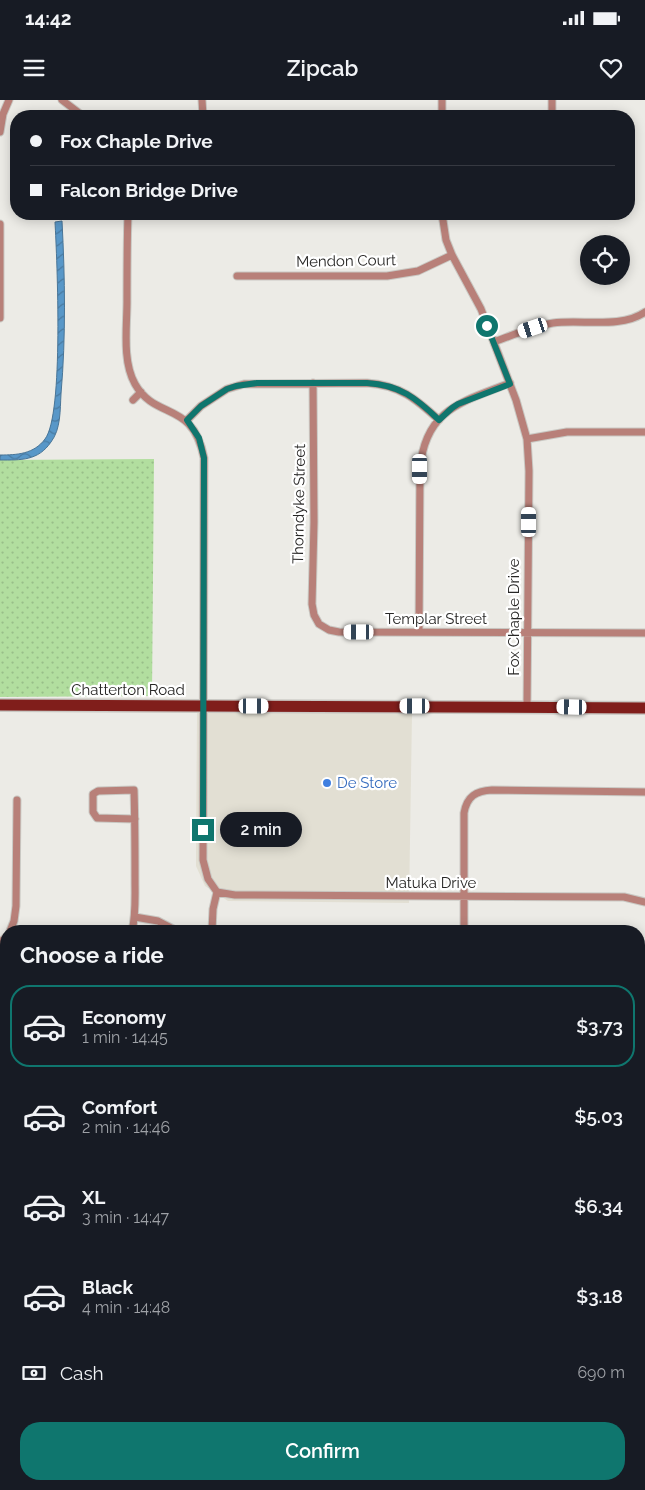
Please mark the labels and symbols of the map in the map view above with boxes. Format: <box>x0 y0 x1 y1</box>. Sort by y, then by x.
street label: Mendon Court <box>296 251 396 271</box>
route start <box>476 315 498 337</box>
car <box>516 316 549 340</box>
street label: Thorndyke Street <box>289 444 309 564</box>
car <box>412 454 427 484</box>
car <box>521 507 536 537</box>
street label: Fox Chaple Drive <box>505 558 523 676</box>
street label: Templar Street <box>385 610 487 628</box>
car <box>344 625 374 640</box>
street label: Chatterton Road <box>71 681 185 699</box>
car <box>239 699 269 714</box>
car <box>400 699 430 714</box>
car <box>556 699 587 715</box>
place label: De Store <box>337 774 397 792</box>
marker: De Store <box>321 777 333 789</box>
callout: 2 min <box>220 812 303 848</box>
route end <box>192 819 214 841</box>
street label: Matuka Drive <box>386 874 477 892</box>

